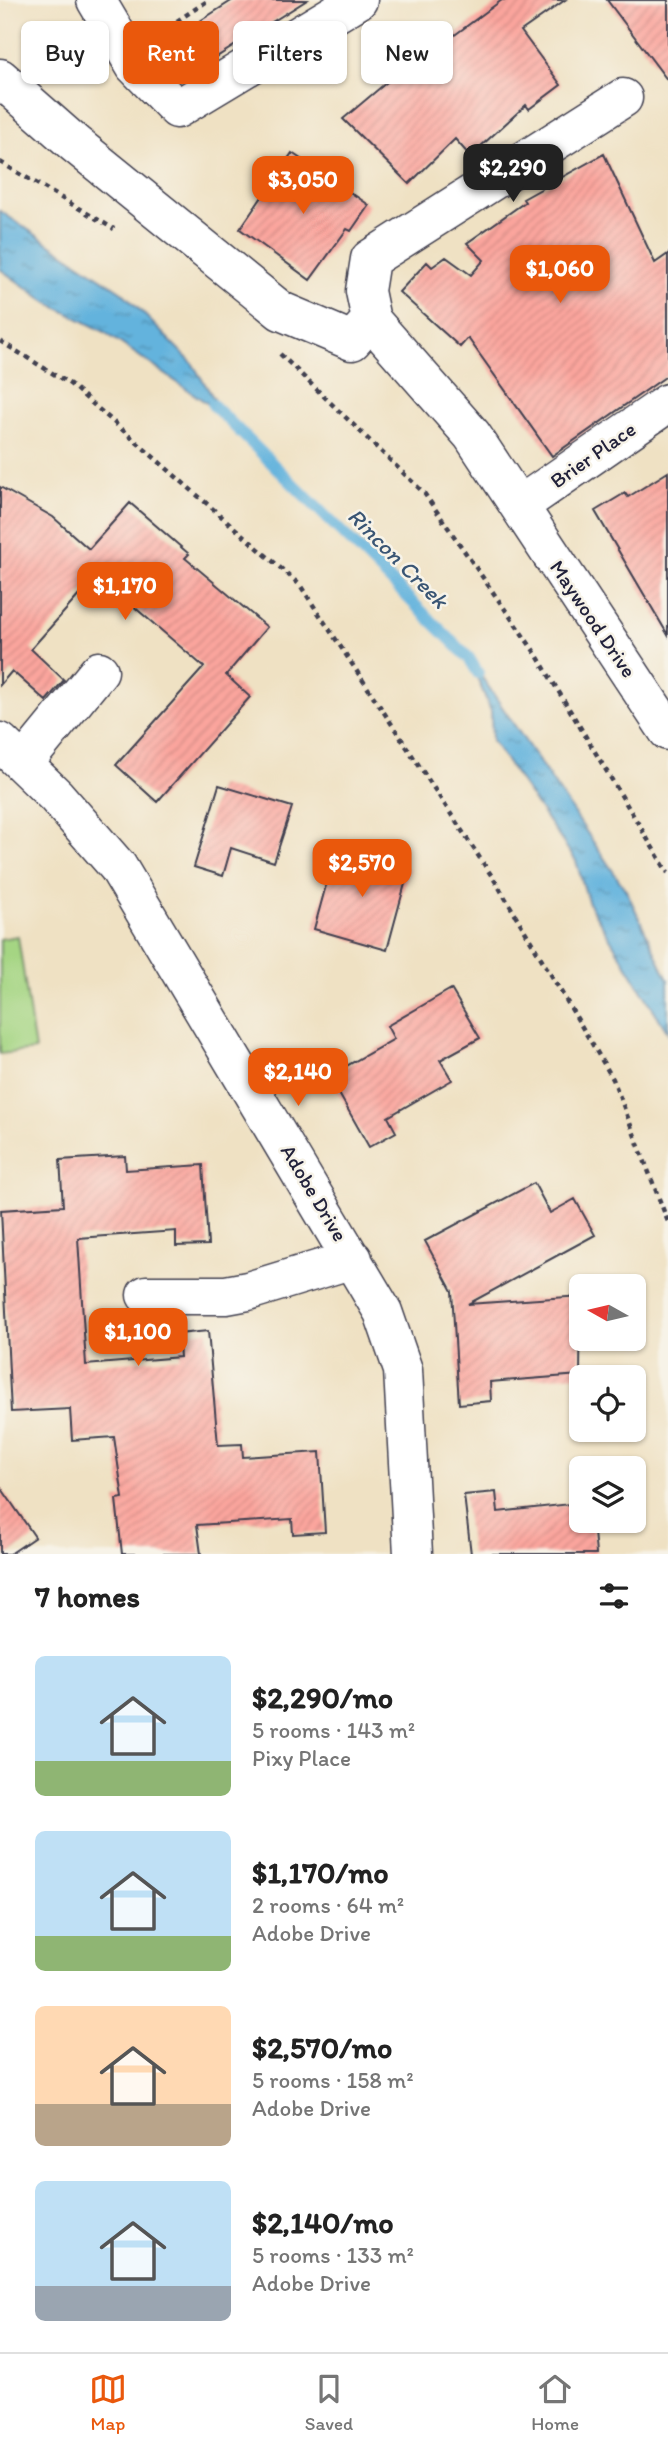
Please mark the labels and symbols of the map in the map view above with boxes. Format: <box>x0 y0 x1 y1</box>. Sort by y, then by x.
pin: $2,290 <box>456 144 570 204</box>
pin: $3,050 <box>246 156 360 216</box>
pin: $1,060 <box>503 246 617 305</box>
street label: Brier Place <box>545 416 640 493</box>
water label: Rincon Creek <box>342 502 455 615</box>
street label: Maywood Drive <box>545 555 642 682</box>
pin: $1,170 <box>68 562 182 622</box>
pin: $2,570 <box>305 839 419 899</box>
pin: $2,140 <box>241 1048 355 1108</box>
street label: Adobe Drive <box>276 1140 353 1246</box>
north arrow <box>569 1274 646 1351</box>
pin: $1,100 <box>81 1308 195 1368</box>

